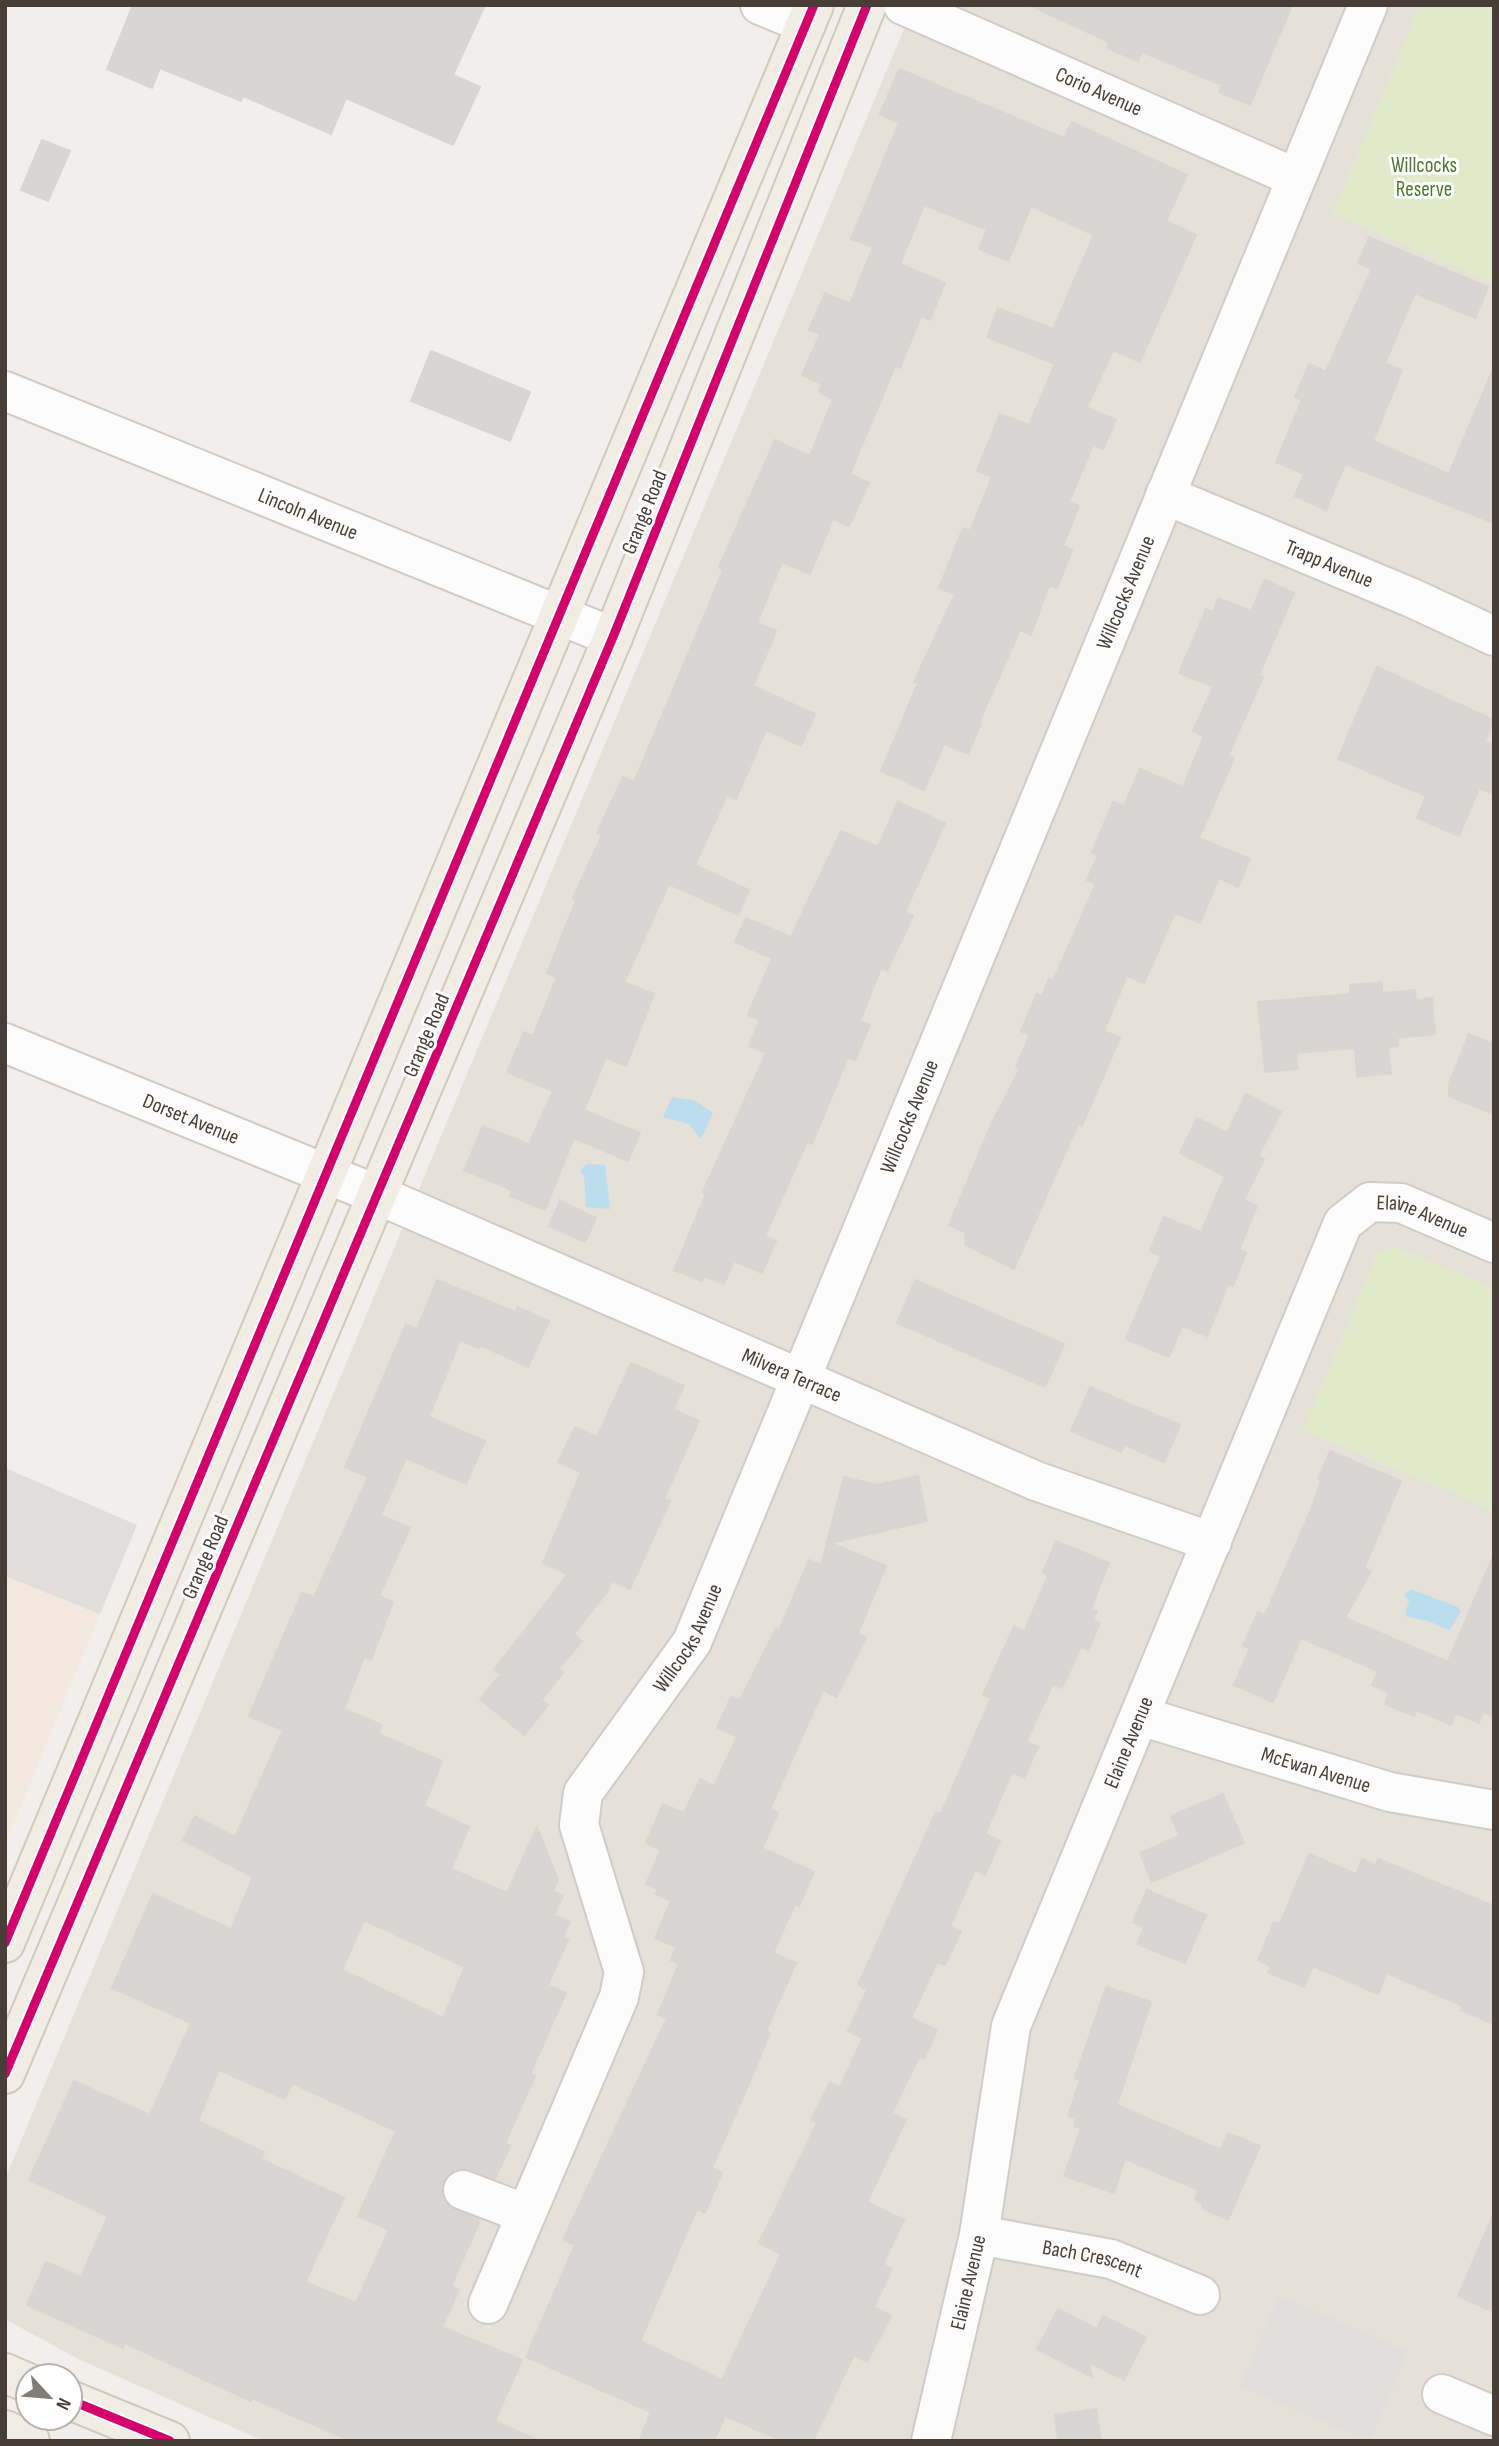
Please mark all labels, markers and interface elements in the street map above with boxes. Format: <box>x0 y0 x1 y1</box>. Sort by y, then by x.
street label: Corio Avenue <box>1051 62 1146 122</box>
park label: Willcocks Reserve <box>1391 153 1457 202</box>
street label: Grange Road <box>616 467 673 558</box>
street label: Lincoln Avenue <box>254 483 361 545</box>
street label: Willcocks Avenue <box>1091 532 1160 653</box>
street label: Trapp Avenue <box>1281 535 1377 593</box>
street label: Grange Road <box>398 990 455 1081</box>
street label: Willcocks Avenue <box>875 1056 944 1177</box>
street label: Dorset Avenue <box>139 1089 243 1150</box>
street label: Elaine Avenue <box>1376 1190 1472 1244</box>
street label: Milvera Terrace <box>738 1343 845 1408</box>
street label: Grange Road <box>177 1512 234 1603</box>
street label: Willcocks Avenue <box>648 1580 728 1697</box>
street label: Elaine Avenue <box>1099 1693 1159 1792</box>
street label: McEwan Avenue <box>1258 1742 1374 1798</box>
street label: Elaine Avenue <box>945 2232 992 2332</box>
street label: Bach Crescent <box>1040 2235 1146 2283</box>
north arrow <box>14 2362 84 2432</box>
text: N <box>50 2394 75 2413</box>

